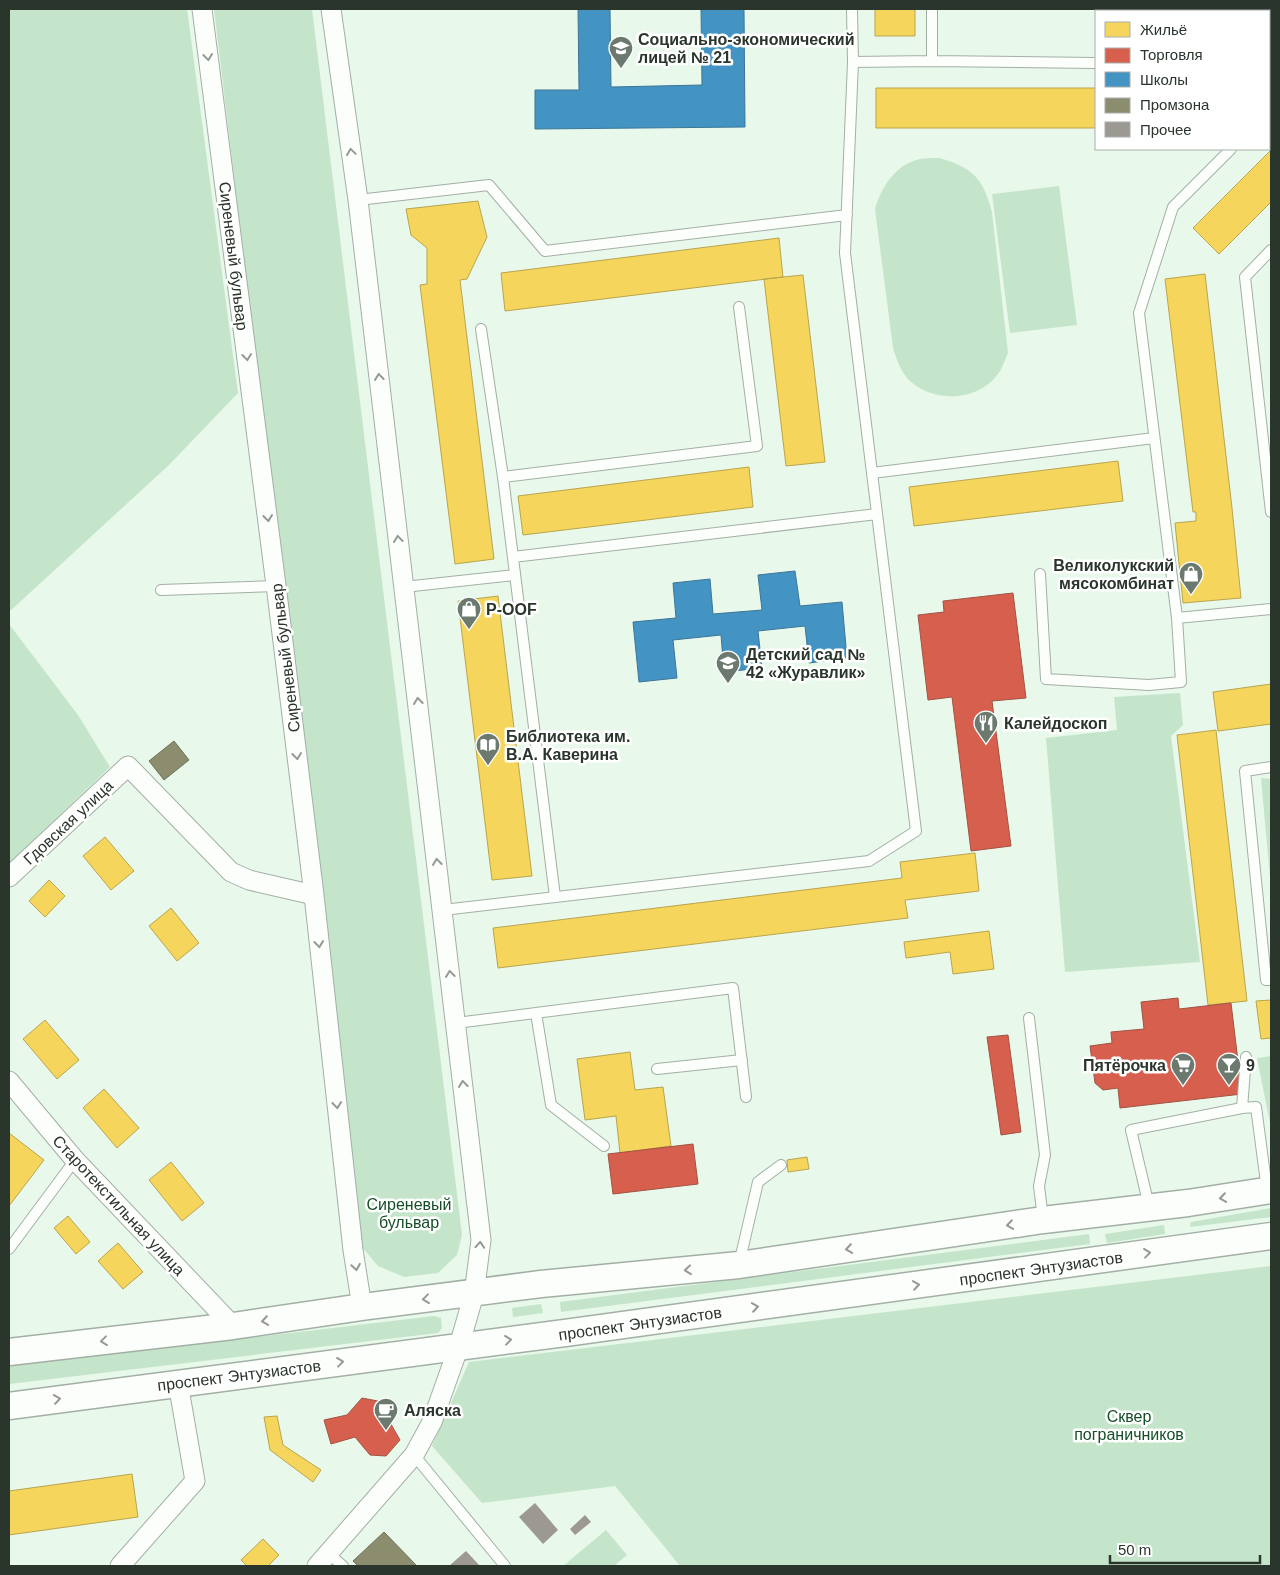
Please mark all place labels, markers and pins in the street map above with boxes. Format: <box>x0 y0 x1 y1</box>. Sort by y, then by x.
place label: Социально-экономический лицей № 21 <box>638 31 855 66</box>
school or university icon: Социально-экономический лицей № 21 <box>608 35 634 69</box>
place label: Великолукский мясокомбинат <box>1053 557 1174 592</box>
shop icon: Великолукский мясокомбинат <box>1178 561 1204 595</box>
shop icon: P-OOF <box>456 596 482 630</box>
place label: P-OOF <box>486 601 537 618</box>
place label: Детский сад № 42 «Журавлик» <box>746 646 866 681</box>
school or university icon: Детский сад № 42 «Журавлик» <box>715 650 741 684</box>
restaurant icon: Калейдоскоп <box>973 710 999 744</box>
place label: Калейдоскоп <box>1004 715 1107 732</box>
place label: Библиотека им. В.А. Каверина <box>506 728 630 763</box>
library icon: Библиотека им. В.А. Каверина <box>475 732 501 766</box>
supermarket icon: Пятёрочка <box>1170 1052 1196 1086</box>
bar icon: 9 <box>1216 1052 1242 1086</box>
place label: Пятёрочка <box>1083 1057 1166 1074</box>
place label: 9 <box>1246 1057 1255 1074</box>
cafe icon: Аляска <box>373 1397 399 1431</box>
place label: Аляска <box>404 1402 461 1419</box>

